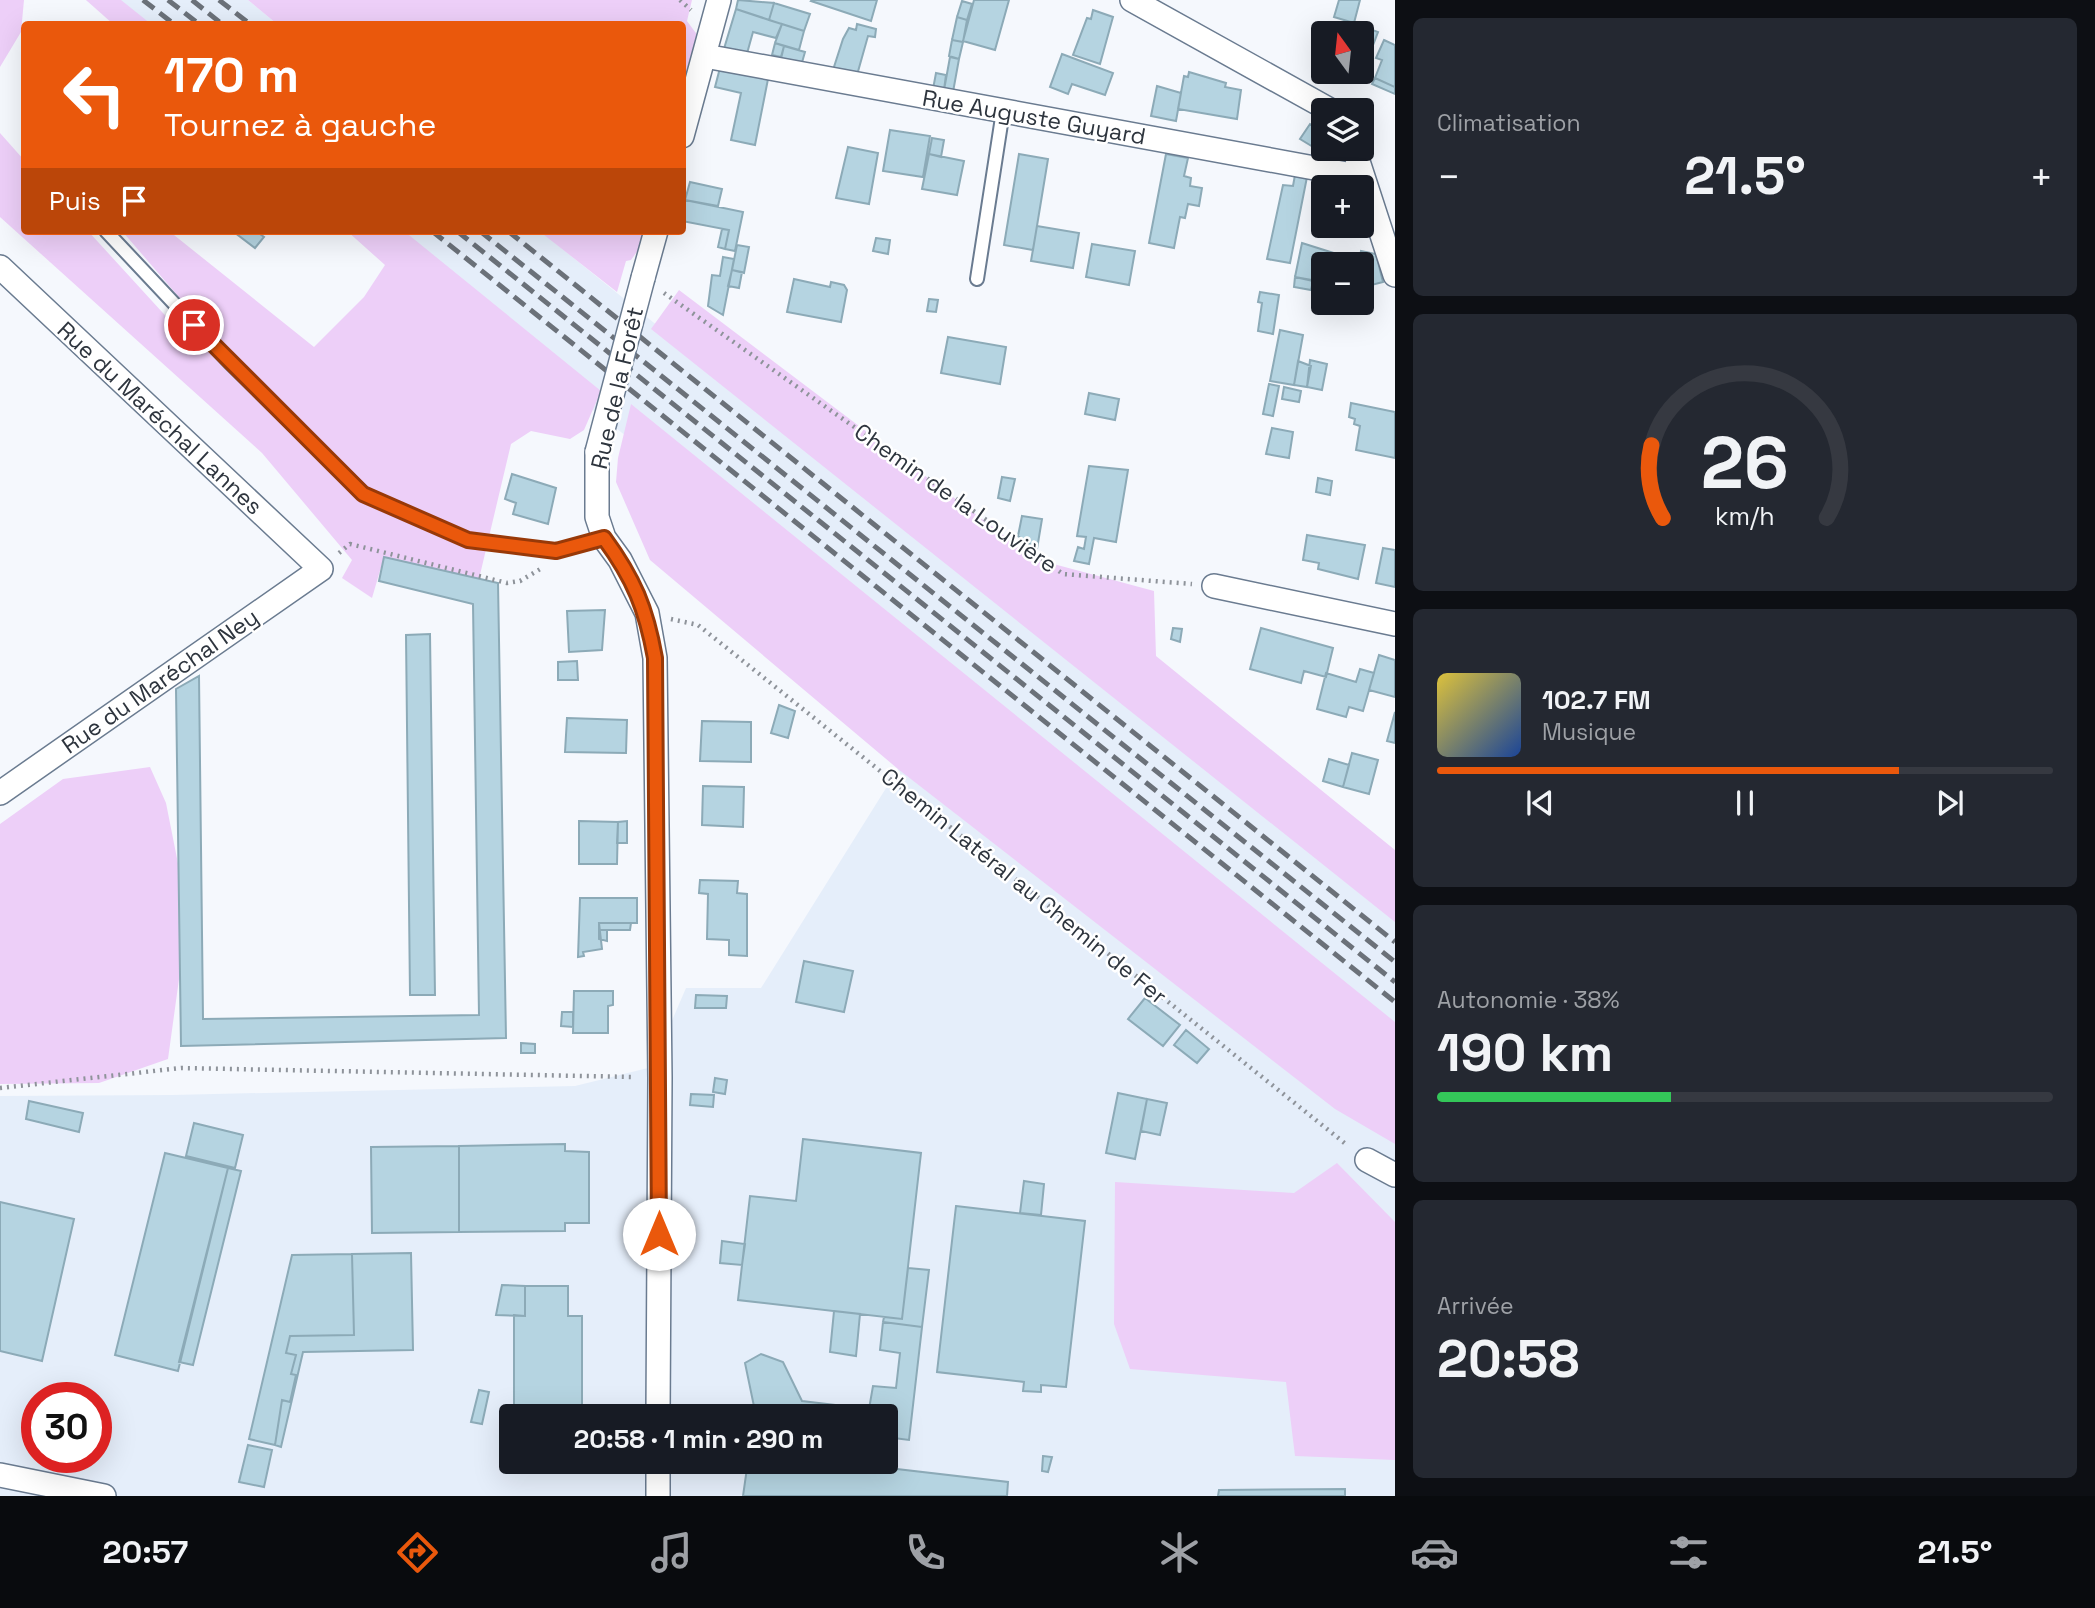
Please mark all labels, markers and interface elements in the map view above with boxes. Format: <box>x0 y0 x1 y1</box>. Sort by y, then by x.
north arrow <box>1311 21 1374 84</box>
map controls <box>1311 21 1374 315</box>
text: 170 m <box>164 44 299 106</box>
icon: left <box>49 49 140 140</box>
street label: Rue Auguste Guyard <box>920 83 1148 151</box>
button: layers <box>1311 98 1374 161</box>
text: Tournez à gauche <box>164 105 436 145</box>
text: Climatisation <box>1437 108 1581 138</box>
text: 21.5° <box>1684 143 1806 209</box>
text: − <box>1437 153 1461 201</box>
text: + <box>2029 153 2053 201</box>
button: + <box>1311 175 1374 238</box>
icon: arrive <box>115 182 153 220</box>
text: Puis <box>49 184 101 218</box>
button: − <box>1311 252 1374 315</box>
pin <box>164 295 224 355</box>
street label: Rue de la Forêt <box>584 304 650 472</box>
icon: arrive <box>175 306 213 344</box>
street label: Rue du Maréchal Lannes <box>51 315 269 521</box>
street label: Chemin de la Louvière <box>849 417 1063 579</box>
text: 26 <box>1701 417 1789 510</box>
text: km/h <box>1715 500 1775 532</box>
street label: Rue du Maréchal Ney <box>56 602 264 760</box>
text: 102.7 FM <box>1542 683 1651 717</box>
text: Musique <box>1542 717 1636 747</box>
street label: Chemin Latéral au Chemin de Fer <box>875 761 1173 1011</box>
icon: previous <box>1521 784 1559 822</box>
icon: pause <box>1726 784 1764 822</box>
icon: next <box>1931 784 1969 822</box>
text: Autonomie · 38% <box>1437 985 1619 1015</box>
text: 190 km <box>1437 1020 1613 1086</box>
position arrow <box>622 1197 696 1271</box>
text: Arrivée <box>1437 1291 1514 1321</box>
text: 20:58 <box>1437 1326 1579 1392</box>
speed limit sign: 30 <box>21 1382 112 1473</box>
text: 20:58 · 1 min · 290 m <box>574 1422 823 1456</box>
icon: directions <box>393 1528 442 1577</box>
icon: music <box>647 1528 696 1577</box>
icon: phone <box>901 1528 950 1577</box>
icon: climate <box>1155 1528 1204 1577</box>
icon: car <box>1410 1528 1459 1577</box>
icon: filters <box>1664 1528 1713 1577</box>
text: 20:57 <box>103 1532 188 1572</box>
text: 21.5° <box>1918 1532 1992 1572</box>

